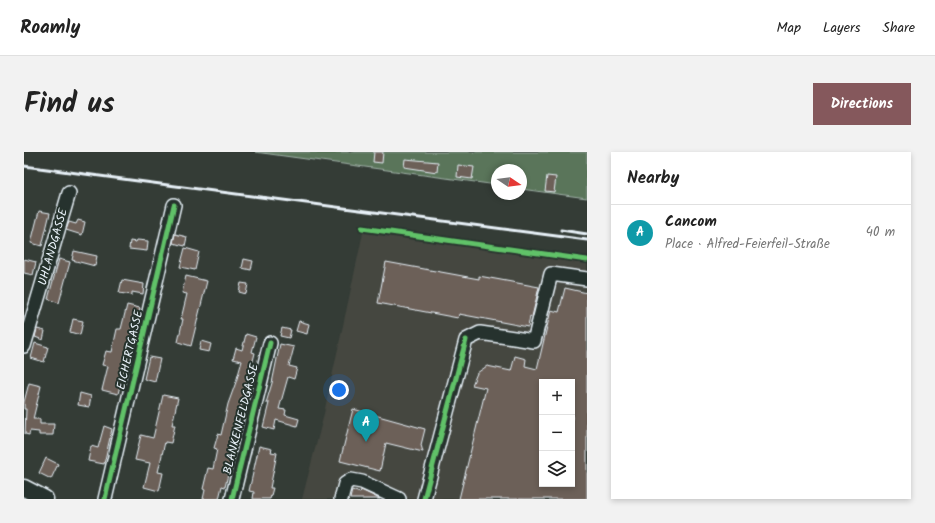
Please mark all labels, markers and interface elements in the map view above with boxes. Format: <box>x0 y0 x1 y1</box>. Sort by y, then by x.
text: Roamly <box>20 13 80 43</box>
text: Map <box>777 17 801 39</box>
text: Layers <box>823 17 861 39</box>
text: Share <box>883 17 915 39</box>
text: Find us <box>24 82 115 127</box>
button: Directions <box>813 83 911 125</box>
north arrow <box>491 164 527 200</box>
text: Nearby <box>627 165 679 192</box>
street label: UHLANDGASSE <box>33 205 73 288</box>
text: Cancom <box>665 210 717 234</box>
text: A <box>636 222 644 243</box>
text: 40 m <box>866 222 895 243</box>
text: Place · Alfred-Feierfeil-Straße <box>665 234 830 255</box>
street label: EICHERTGASSE <box>112 308 149 392</box>
street label: BLANKENFELDGASSE <box>218 361 264 477</box>
map controls <box>539 379 575 487</box>
button: + <box>539 379 575 415</box>
your location <box>329 380 349 400</box>
pin: A <box>353 409 379 442</box>
button: − <box>539 415 575 451</box>
button: layers <box>539 451 575 487</box>

